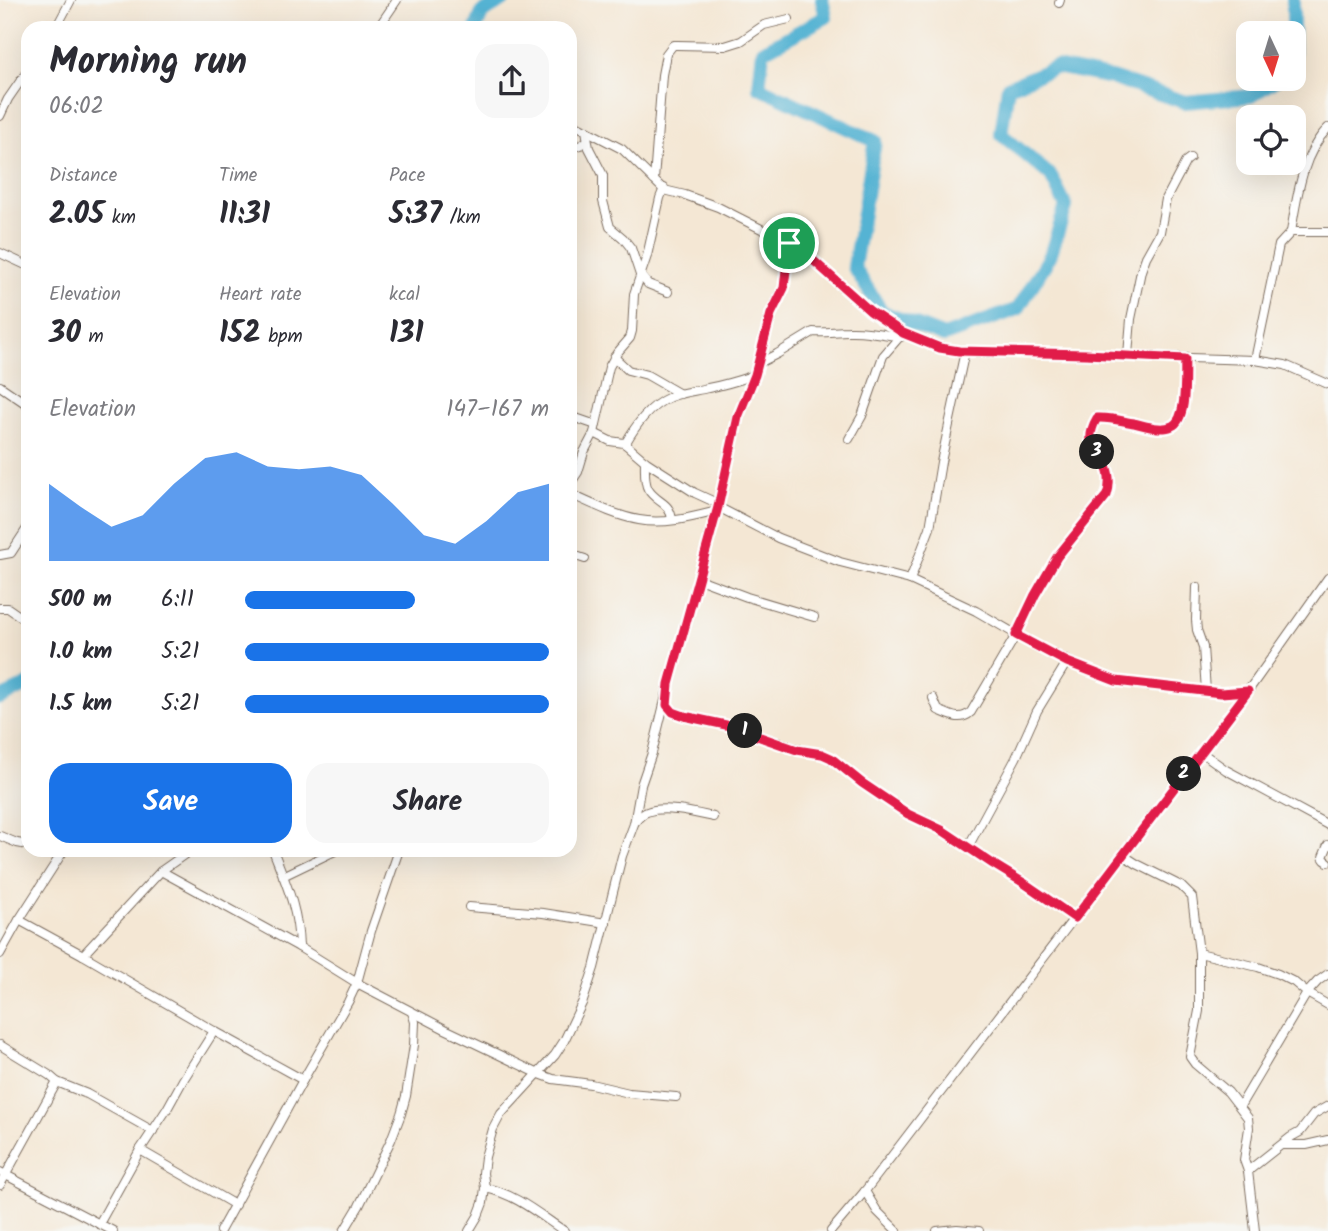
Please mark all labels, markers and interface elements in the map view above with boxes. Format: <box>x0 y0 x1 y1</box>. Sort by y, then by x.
north arrow <box>1236 21 1306 91</box>
map controls <box>1236 21 1306 175</box>
text: Morning run <box>49 33 247 93</box>
button: share <box>475 44 549 118</box>
text: 06:02 <box>49 89 104 125</box>
button: locate <box>1236 105 1306 175</box>
text: Distance <box>49 161 117 191</box>
text: Time <box>219 161 257 191</box>
text: Pace <box>389 161 425 191</box>
text: 2.05 <box>49 191 104 239</box>
text: 11:31 <box>219 191 270 239</box>
text: 5:37 <box>389 191 442 239</box>
text: km <box>104 203 136 233</box>
text: /km <box>442 203 481 233</box>
pin <box>759 213 819 273</box>
icon: arrive <box>770 224 808 262</box>
text: Elevation <box>49 280 121 310</box>
text: Heart rate <box>219 280 302 310</box>
text: kcal <box>389 280 420 310</box>
text: 30 <box>49 310 81 358</box>
text: 152 <box>219 310 261 358</box>
text: 131 <box>389 310 424 358</box>
text: m <box>81 322 104 352</box>
text: bpm <box>261 322 303 352</box>
text: Elevation <box>49 392 136 428</box>
text: 147–167 m <box>446 392 549 428</box>
pin: 3 <box>1080 434 1114 470</box>
text: 3 <box>1091 436 1102 466</box>
text: 500 m <box>49 582 112 618</box>
text: 6:11 <box>161 582 194 618</box>
text: 1.0 km <box>49 634 112 670</box>
text: 5:21 <box>161 634 200 670</box>
text: 1.5 km <box>49 686 112 722</box>
text: 5:21 <box>161 686 200 722</box>
pin: 1 <box>728 714 762 748</box>
text: 1 <box>742 715 747 745</box>
pin: 2 <box>1166 756 1202 792</box>
text: 2 <box>1178 758 1189 788</box>
button: Save <box>49 763 292 843</box>
button: Share <box>306 763 549 843</box>

